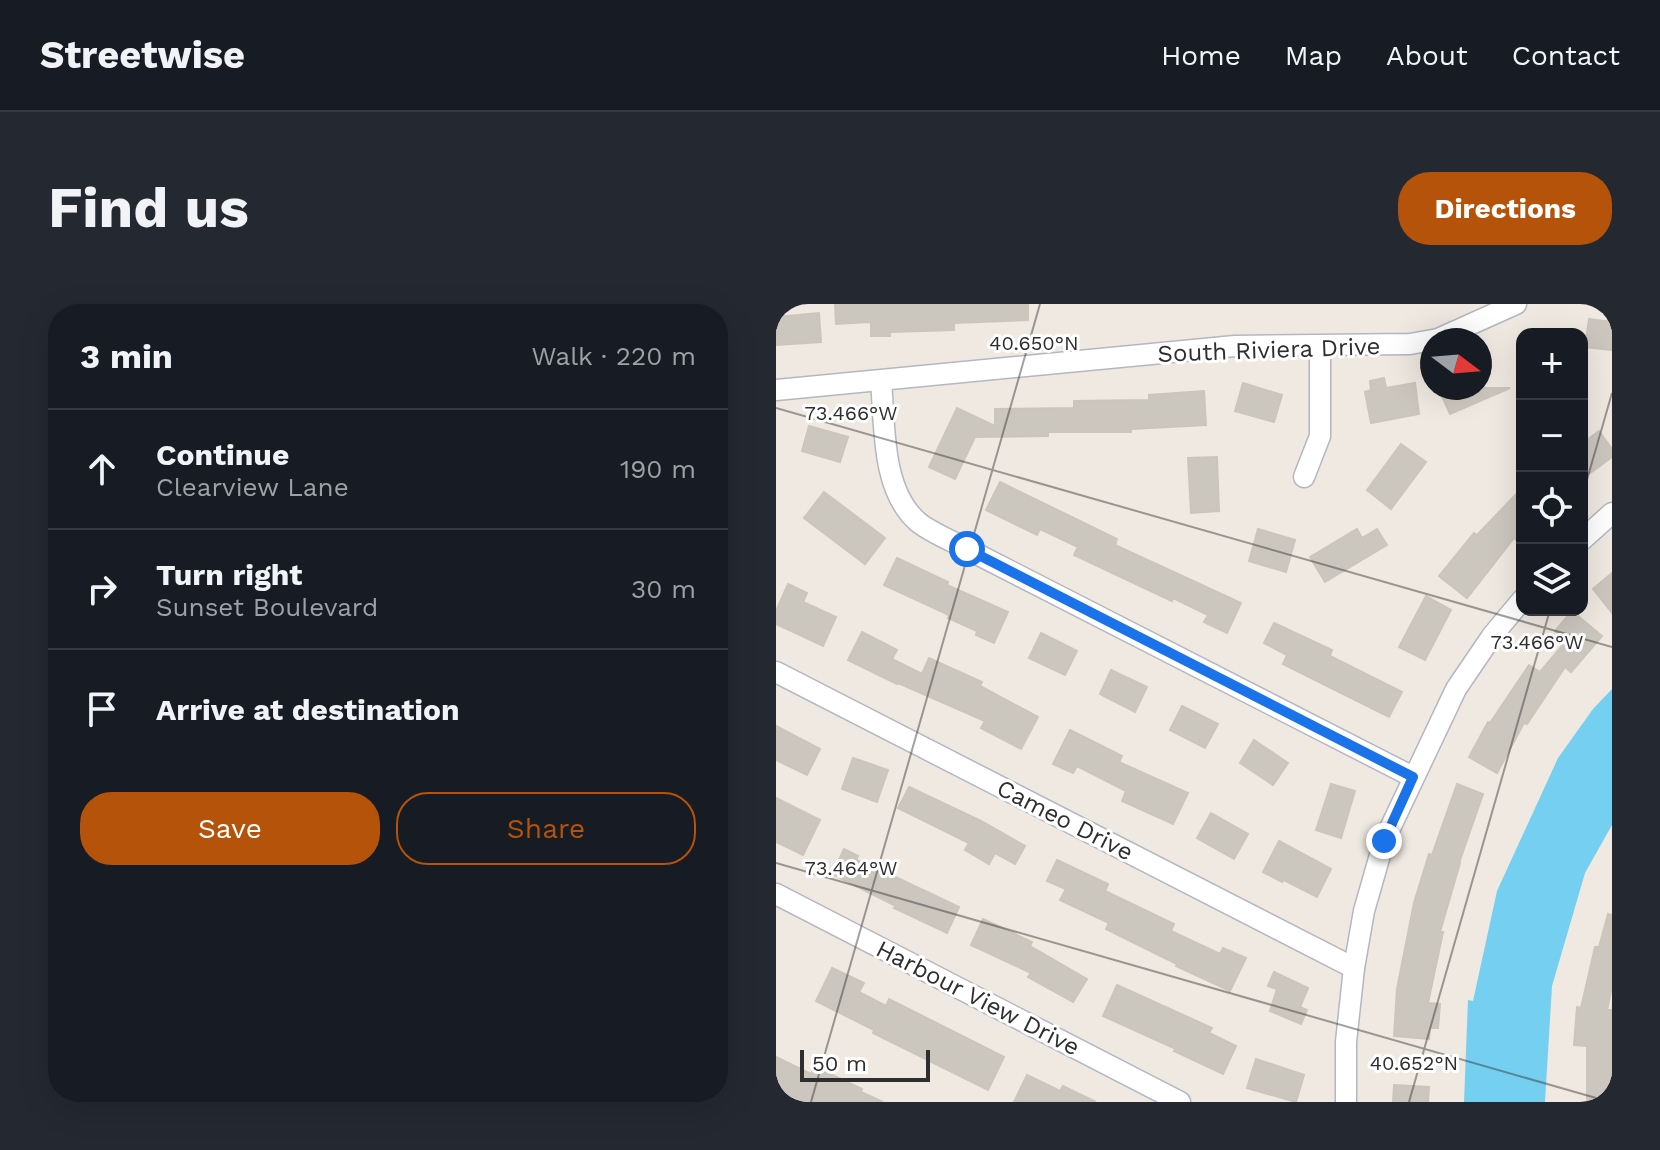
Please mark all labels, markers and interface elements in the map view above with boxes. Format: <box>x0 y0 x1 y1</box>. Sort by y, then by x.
text: Streetwise <box>40 33 245 77</box>
text: Home <box>1161 39 1241 72</box>
text: Map <box>1285 39 1342 72</box>
text: About <box>1386 39 1468 72</box>
text: Contact <box>1512 39 1620 72</box>
button: Directions <box>1398 172 1612 245</box>
text: Find us <box>48 175 249 241</box>
north arrow <box>1420 328 1492 400</box>
map controls <box>1516 328 1588 616</box>
button: + <box>1516 328 1588 400</box>
text: 40.650°N <box>989 331 1079 355</box>
street label: South Riviera Drive <box>1157 332 1381 368</box>
text: 3 min <box>80 336 173 376</box>
text: Walk · 220 m <box>531 341 696 371</box>
button: − <box>1516 400 1588 472</box>
text: 73.466°W <box>805 401 897 425</box>
text: Continue <box>156 437 289 472</box>
icon: ahead <box>80 447 124 491</box>
text: 190 m <box>620 454 696 484</box>
text: Clearview Lane <box>156 472 349 502</box>
button: locate <box>1516 472 1588 544</box>
route start <box>949 531 985 567</box>
button: layers <box>1516 544 1588 616</box>
text: Turn right <box>156 557 302 592</box>
icon: right <box>80 567 124 611</box>
text: 30 m <box>631 574 696 604</box>
text: Sunset Boulevard <box>156 592 378 622</box>
text: 73.466°W <box>1491 630 1583 654</box>
icon: arrive <box>80 687 124 731</box>
text: Arrive at destination <box>156 692 460 727</box>
street label: Cameo Drive <box>992 774 1138 866</box>
button: Save <box>80 792 380 865</box>
button: Share <box>396 792 696 865</box>
route end <box>1366 823 1402 859</box>
text: 73.464°W <box>804 856 898 880</box>
street label: Harbour View Drive <box>872 935 1084 1061</box>
scale bar <box>800 1046 930 1082</box>
text: 50 m <box>812 1051 867 1076</box>
text: 40.652°N <box>1370 1051 1458 1075</box>

